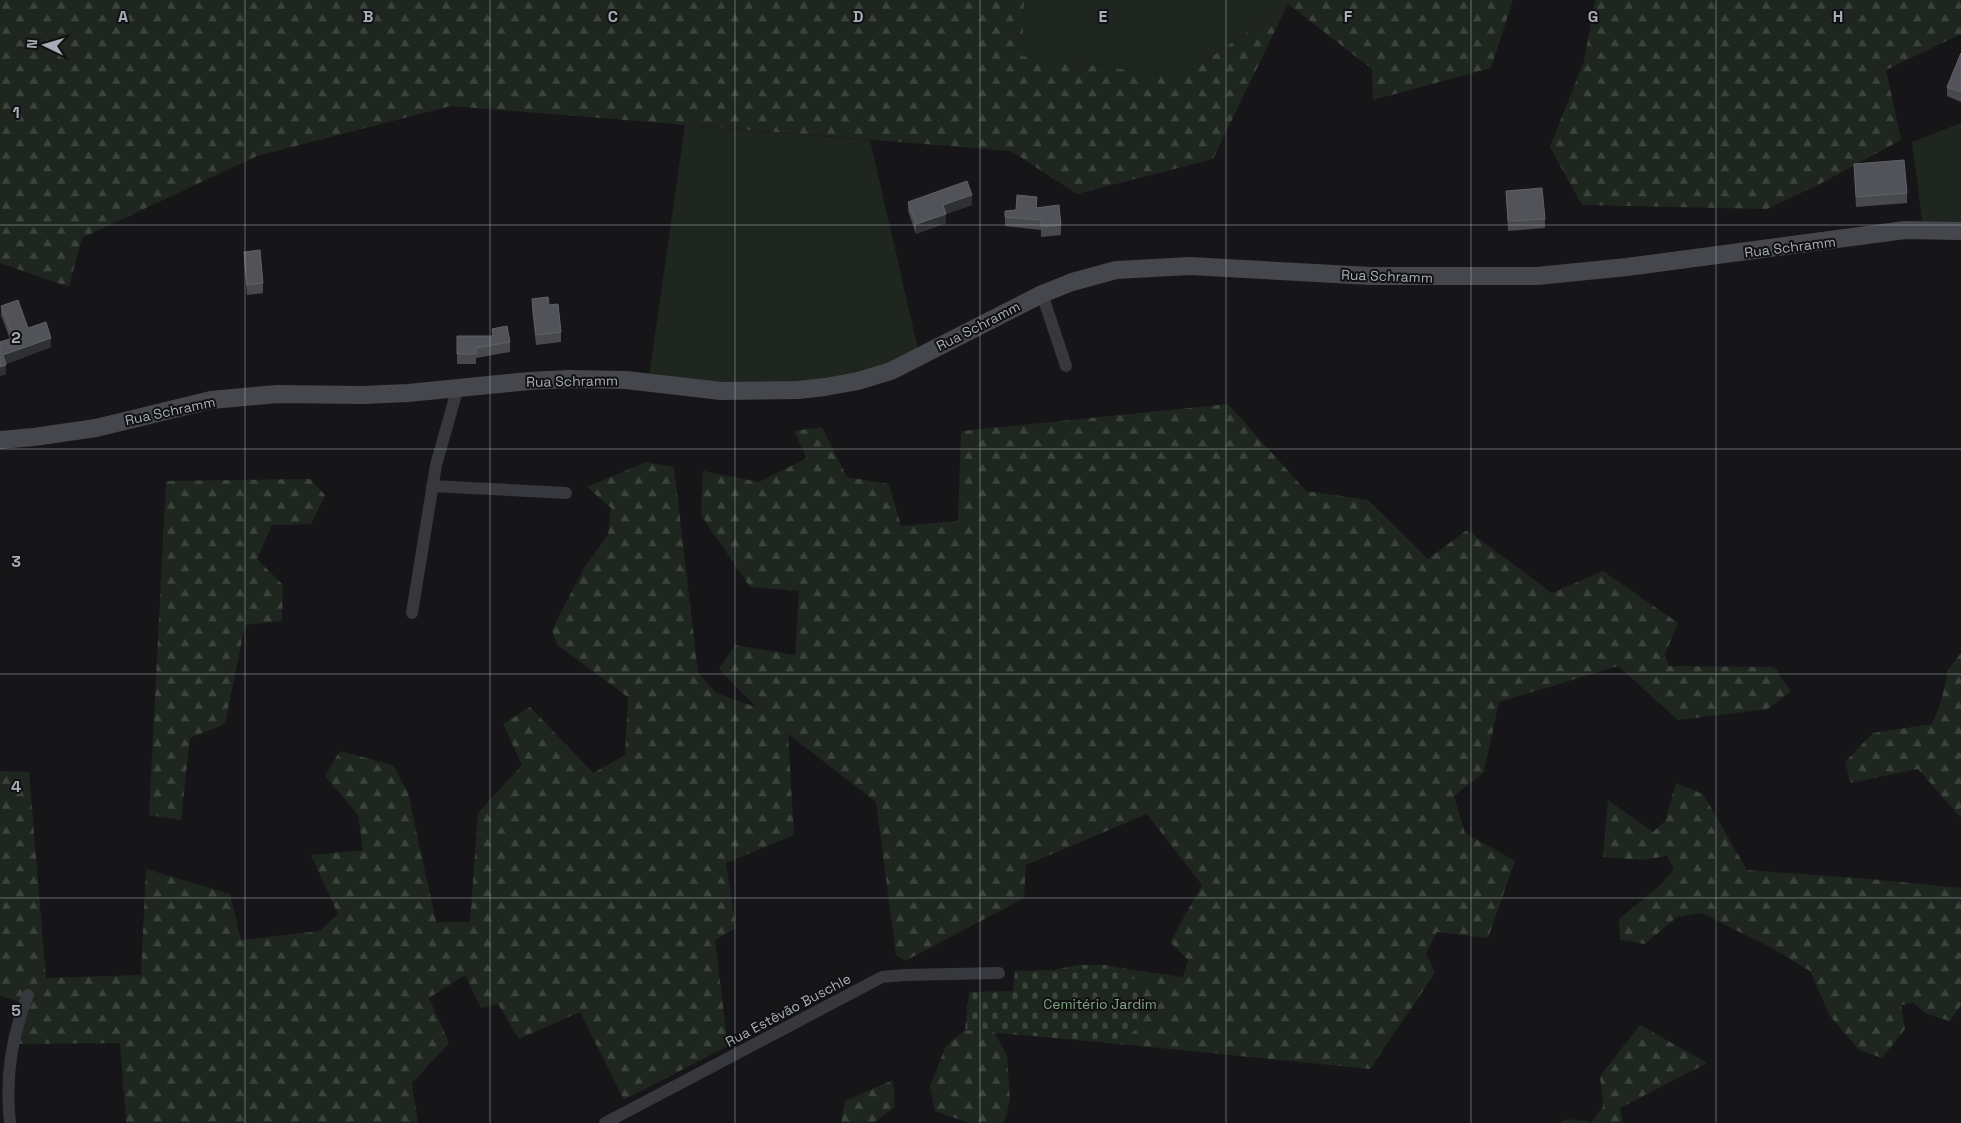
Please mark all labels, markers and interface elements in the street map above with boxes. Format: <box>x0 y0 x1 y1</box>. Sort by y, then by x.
text: A <box>118 6 128 27</box>
text: B <box>363 6 373 27</box>
text: C <box>608 6 618 27</box>
text: D <box>853 6 863 27</box>
text: E <box>1099 6 1108 27</box>
text: F <box>1344 6 1353 27</box>
text: G <box>1588 6 1598 27</box>
text: H <box>1833 6 1843 27</box>
north arrow <box>20 20 70 70</box>
text: N <box>23 38 41 49</box>
text: 1 <box>12 102 20 123</box>
street label: Rua Schramm <box>1743 232 1837 262</box>
street label: Rua Schramm <box>1341 265 1433 287</box>
street label: Rua Schramm <box>933 297 1023 355</box>
text: 2 <box>11 327 21 348</box>
street label: Rua Schramm <box>526 371 618 391</box>
street label: Rua Schramm <box>123 393 217 429</box>
text: 3 <box>11 551 21 572</box>
text: 4 <box>11 776 21 797</box>
street label: Rua Estêvão Buschle <box>722 969 854 1051</box>
park label: Cemitério Jardim <box>1043 995 1157 1013</box>
text: 5 <box>11 1000 21 1021</box>

